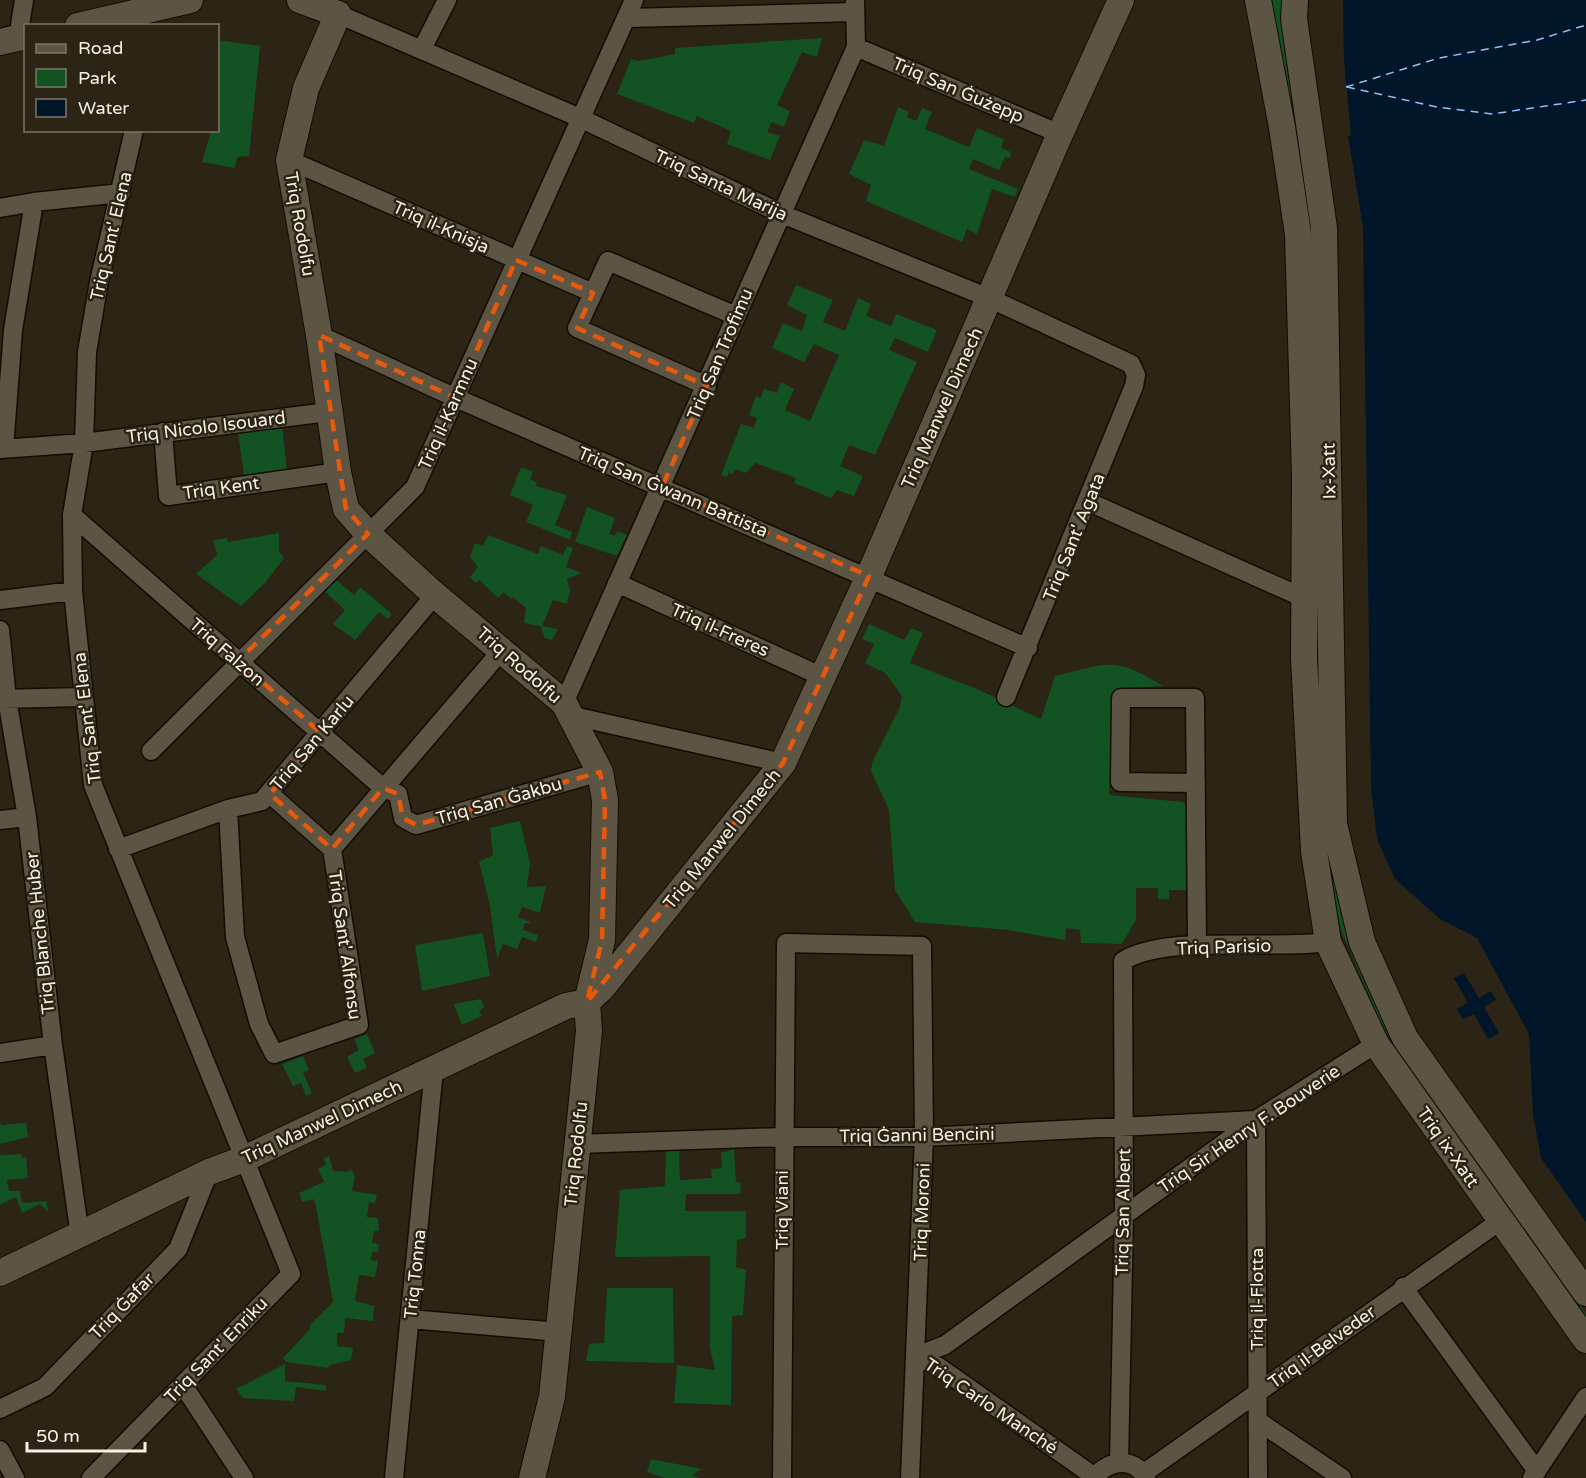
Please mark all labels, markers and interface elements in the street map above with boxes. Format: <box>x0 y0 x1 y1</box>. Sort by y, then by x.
legend <box>24 24 219 132</box>
text: Road <box>78 37 123 59</box>
street label: Triq San Ġużepp <box>889 52 1027 128</box>
text: Park <box>78 67 117 89</box>
text: Water <box>78 97 129 119</box>
street label: Triq Santa Marija <box>651 144 791 226</box>
street label: Triq Sant' Elena <box>85 169 137 303</box>
street label: Triq Rodolfu <box>280 170 320 278</box>
street label: Triq il-Knisja <box>389 196 493 258</box>
street label: Triq San Trofimu <box>682 285 758 423</box>
street label: Triq Manwel Dimech <box>897 324 987 492</box>
street label: Triq il-Karmnu <box>414 355 482 473</box>
street label: Triq Nicolo Isouard <box>125 406 287 448</box>
street label: Triq San Ġwann Battista <box>574 442 772 542</box>
street label: Ix-Xatt <box>1318 442 1340 500</box>
street label: Triq Sant' Agata <box>1038 470 1110 604</box>
street label: Triq Kent <box>181 472 261 504</box>
street label: Triq il-Freres <box>667 599 773 661</box>
street label: Triq Falzon <box>185 613 269 691</box>
street label: Triq Rodolfu <box>472 622 566 708</box>
street label: Triq Sant' Elena <box>68 651 106 785</box>
street label: Triq San Karlu <box>265 690 359 796</box>
street label: Triq Manwel Dimech <box>659 764 785 914</box>
street label: Triq San Ġakbu <box>433 773 565 829</box>
street label: Triq Blanche Huber <box>21 851 59 1015</box>
street label: Triq Sant' Alfonsu <box>324 869 366 1021</box>
street label: Triq Parisio <box>1176 934 1272 960</box>
street label: Triq Sir Henry F. Bouverie <box>1154 1060 1344 1198</box>
street label: Triq Manwel Dimech <box>238 1075 406 1169</box>
street label: Triq Rodolfu <box>560 1100 592 1208</box>
street label: Triq ix-Xatt <box>1412 1102 1484 1192</box>
street label: Triq Ġanni Bencini <box>839 1123 995 1147</box>
street label: Triq San Albert <box>1111 1148 1135 1276</box>
street label: Triq Moroni <box>909 1162 935 1262</box>
street label: Triq Viani <box>771 1170 793 1250</box>
street label: Triq Tonna <box>399 1228 431 1320</box>
street label: Triq il-Flotta <box>1246 1248 1268 1350</box>
street label: Triq Ġafar <box>85 1268 159 1344</box>
street label: Triq Sant' Enriku <box>160 1292 272 1408</box>
street label: Triq il-Belveder <box>1264 1301 1380 1393</box>
street label: Triq Carlo Manché <box>920 1353 1062 1459</box>
scale bar <box>27 1415 146 1453</box>
text: 50 m <box>36 1425 80 1447</box>

